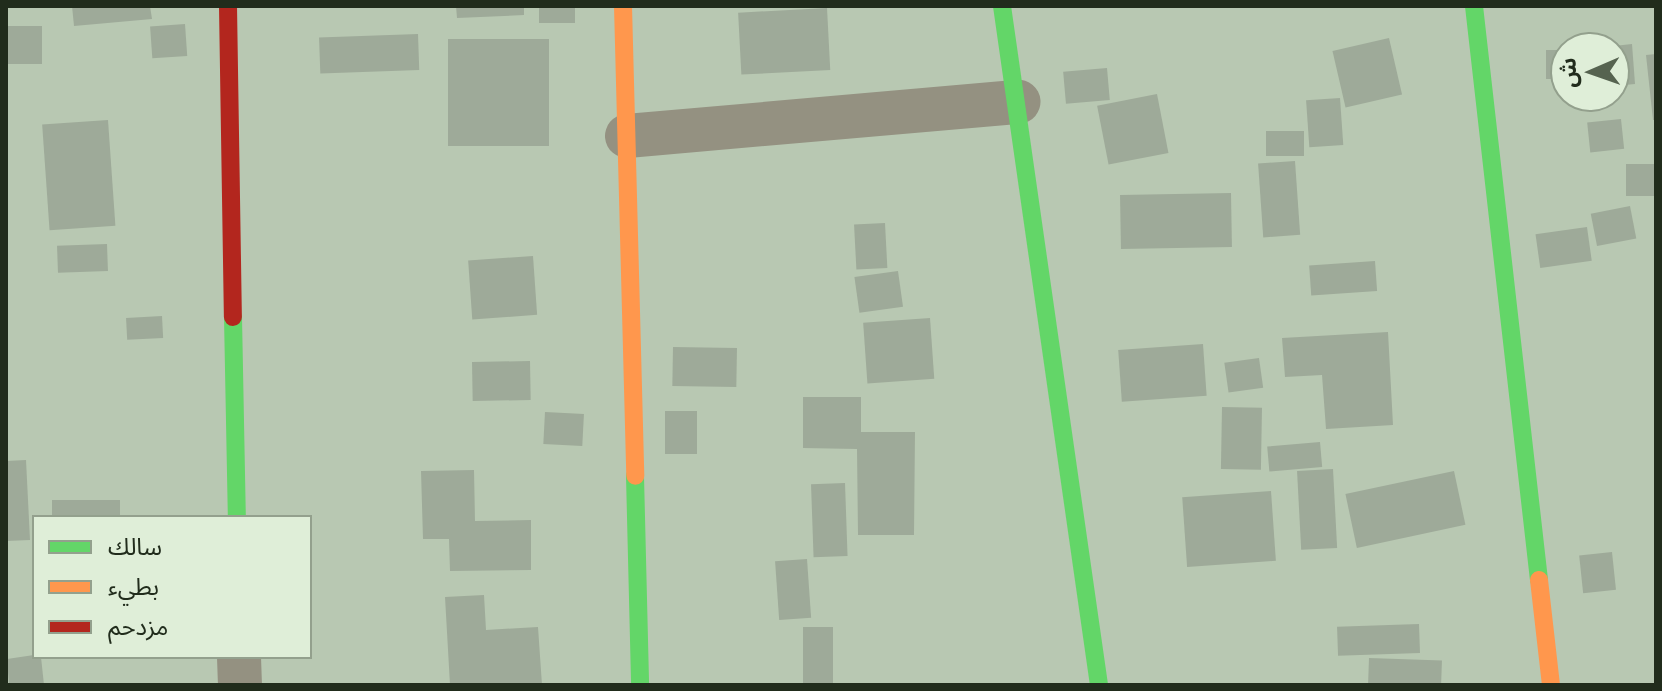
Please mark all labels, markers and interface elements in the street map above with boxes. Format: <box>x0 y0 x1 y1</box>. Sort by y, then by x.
north arrow <box>1550 32 1630 112</box>
text: ش <box>1554 57 1582 88</box>
legend <box>32 515 312 659</box>
text: سالك <box>108 532 162 560</box>
text: بطيء <box>108 572 159 600</box>
text: مزدحم <box>108 612 168 640</box>

